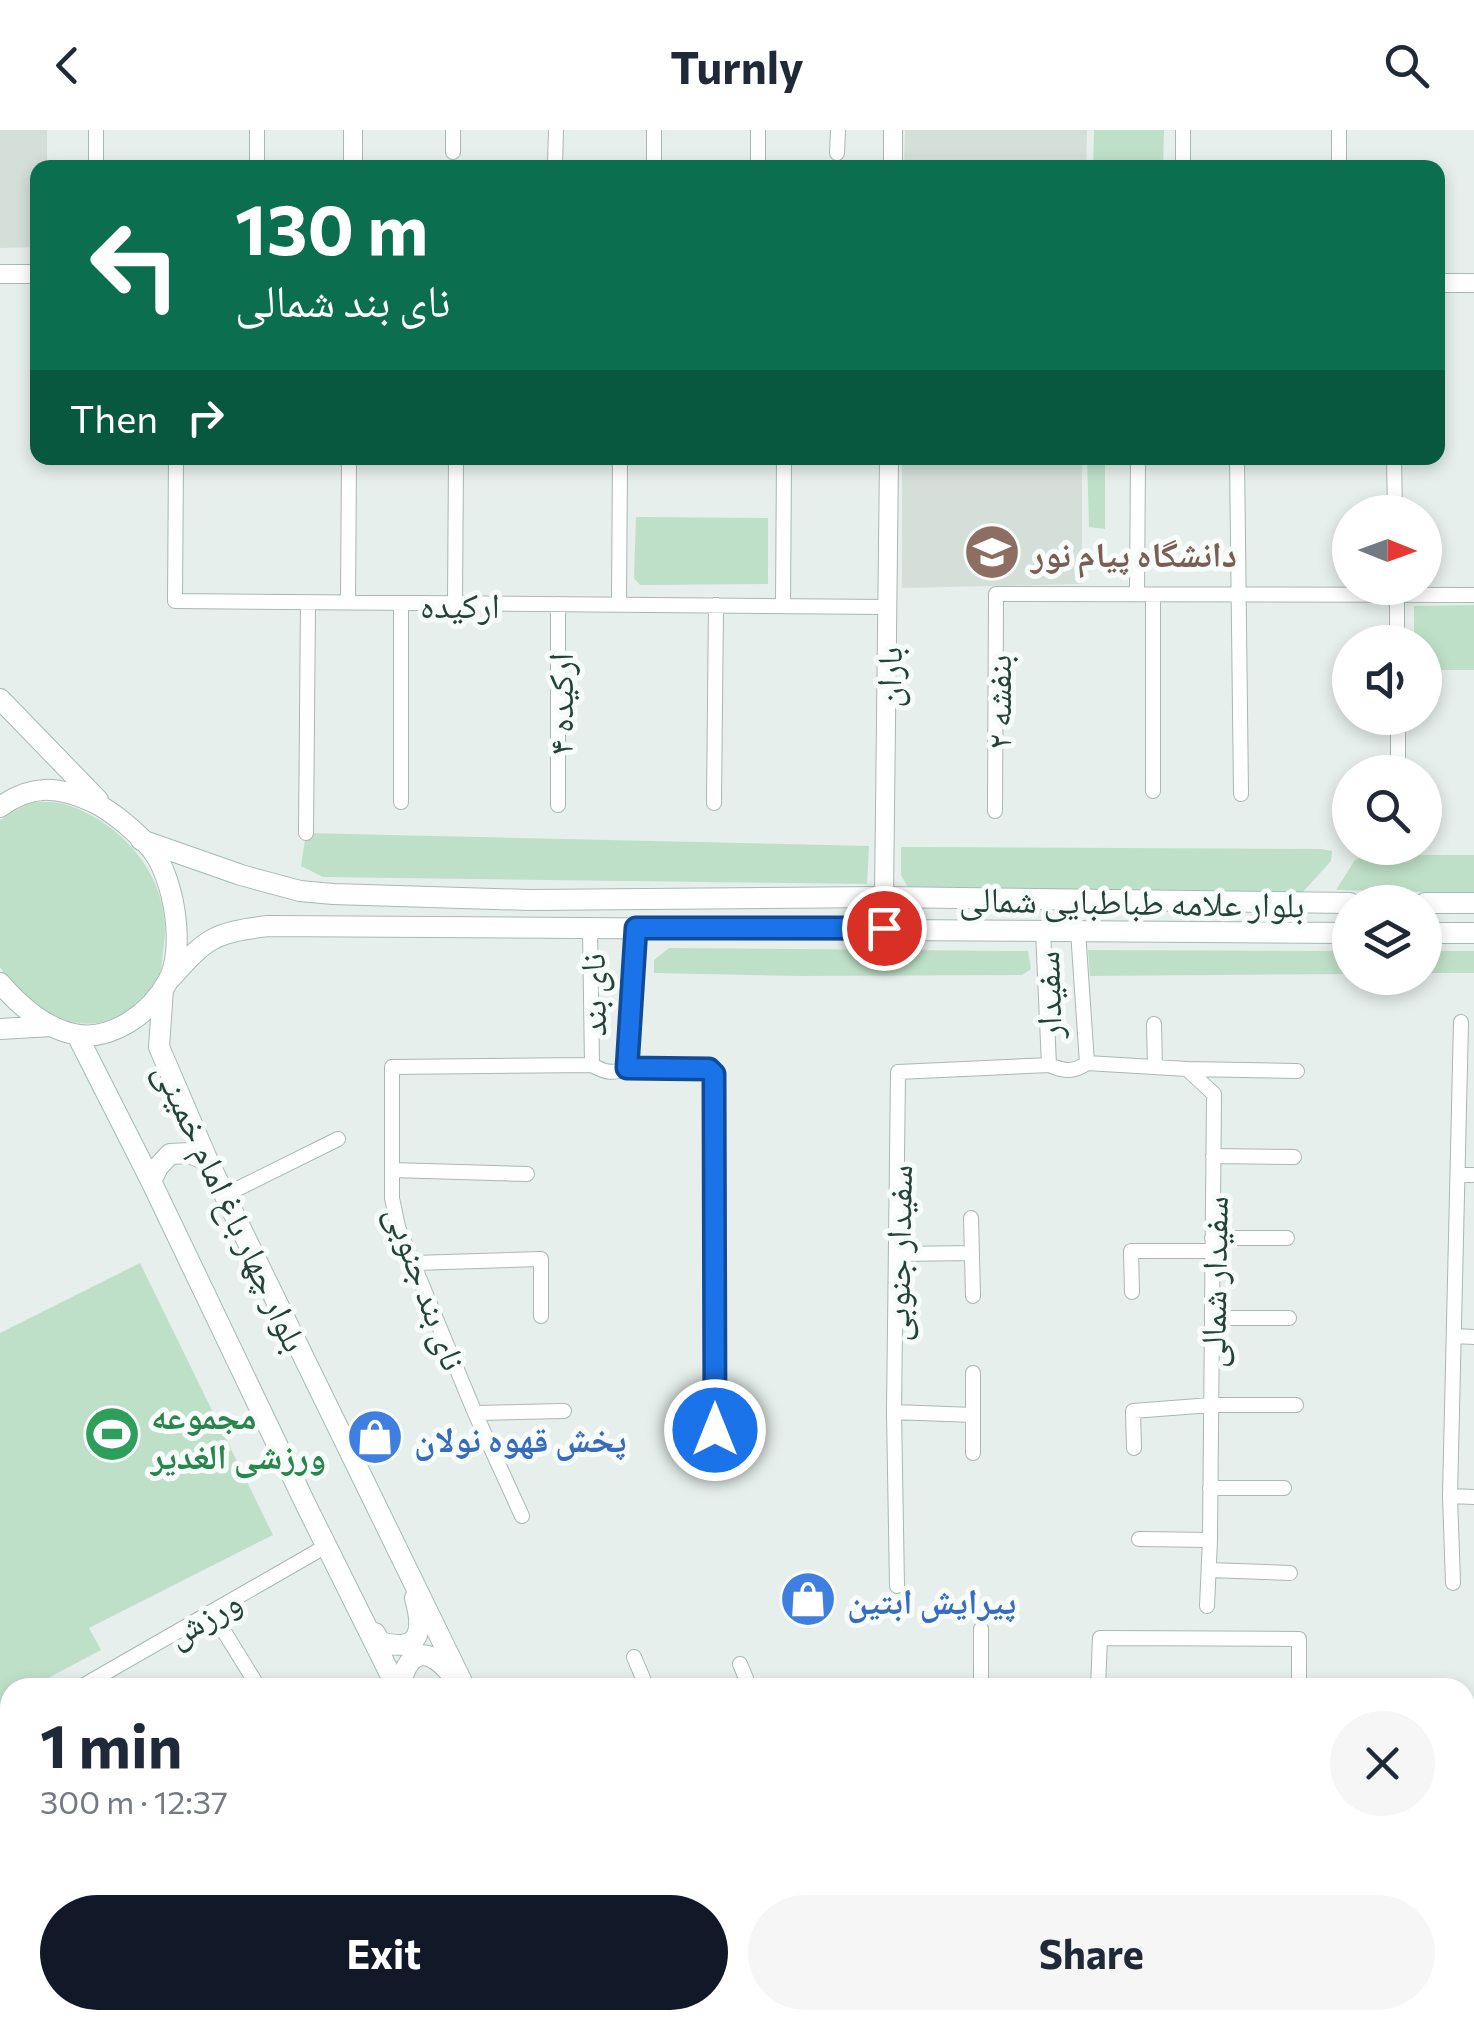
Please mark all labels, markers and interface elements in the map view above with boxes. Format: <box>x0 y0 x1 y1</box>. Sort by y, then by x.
icon: back <box>40 38 95 93</box>
text: Turnly <box>670 38 804 93</box>
icon: search <box>1379 38 1434 93</box>
text: 130 m <box>235 184 428 269</box>
icon: left <box>70 200 200 330</box>
text: نای بند شمالی <box>235 271 451 326</box>
icon: right <box>178 390 233 445</box>
text: Then <box>70 394 158 441</box>
north arrow <box>1332 495 1442 605</box>
map controls <box>1332 495 1442 995</box>
school or university icon: دانشگاه پیام نور <box>962 522 1022 582</box>
place label: دانشگاه پیام نور <box>1029 531 1237 579</box>
street label: ارکیده <box>420 582 500 625</box>
button: sound <box>1332 625 1442 735</box>
street label: باران <box>865 646 911 708</box>
street label: ارکیده ۴ <box>537 653 580 755</box>
street label: بنفشه ۲ <box>975 655 1019 749</box>
button: search <box>1332 755 1442 865</box>
street label: بلوار علامه طباطبایی شمالی <box>959 875 1305 927</box>
button: layers <box>1332 885 1442 995</box>
pin <box>842 886 927 971</box>
icon: arrive <box>857 901 912 956</box>
street label: سفیدار <box>1023 950 1070 1041</box>
street label: نای بند <box>569 953 615 1037</box>
street label: بلوار چهار باغ امام خمینی <box>143 1054 319 1359</box>
street label: سفیدار جنوبی <box>873 1164 921 1342</box>
street label: سفیدار شمالی <box>1189 1196 1237 1368</box>
street label: نای بند جنوبی <box>376 1199 478 1376</box>
position arrow <box>663 1378 767 1482</box>
place label: مجموعه ورزشی الغدیر <box>149 1393 326 1479</box>
sports icon: مجموعه ورزشی الغدیر <box>82 1404 142 1464</box>
shop icon: پخش قهوه نولان <box>345 1407 405 1467</box>
place label: پخش قهوه نولان <box>414 1416 627 1461</box>
shop icon: پیرایش ابتین <box>778 1569 838 1629</box>
street label: ورزش <box>158 1578 249 1656</box>
place label: پیرایش ابتین <box>847 1578 1016 1624</box>
text: 1 min <box>40 1707 182 1780</box>
button: close <box>1330 1711 1435 1816</box>
text: 300 m · 12:37 <box>40 1781 228 1821</box>
button: Exit <box>40 1895 728 2010</box>
button: Share <box>748 1895 1435 2010</box>

